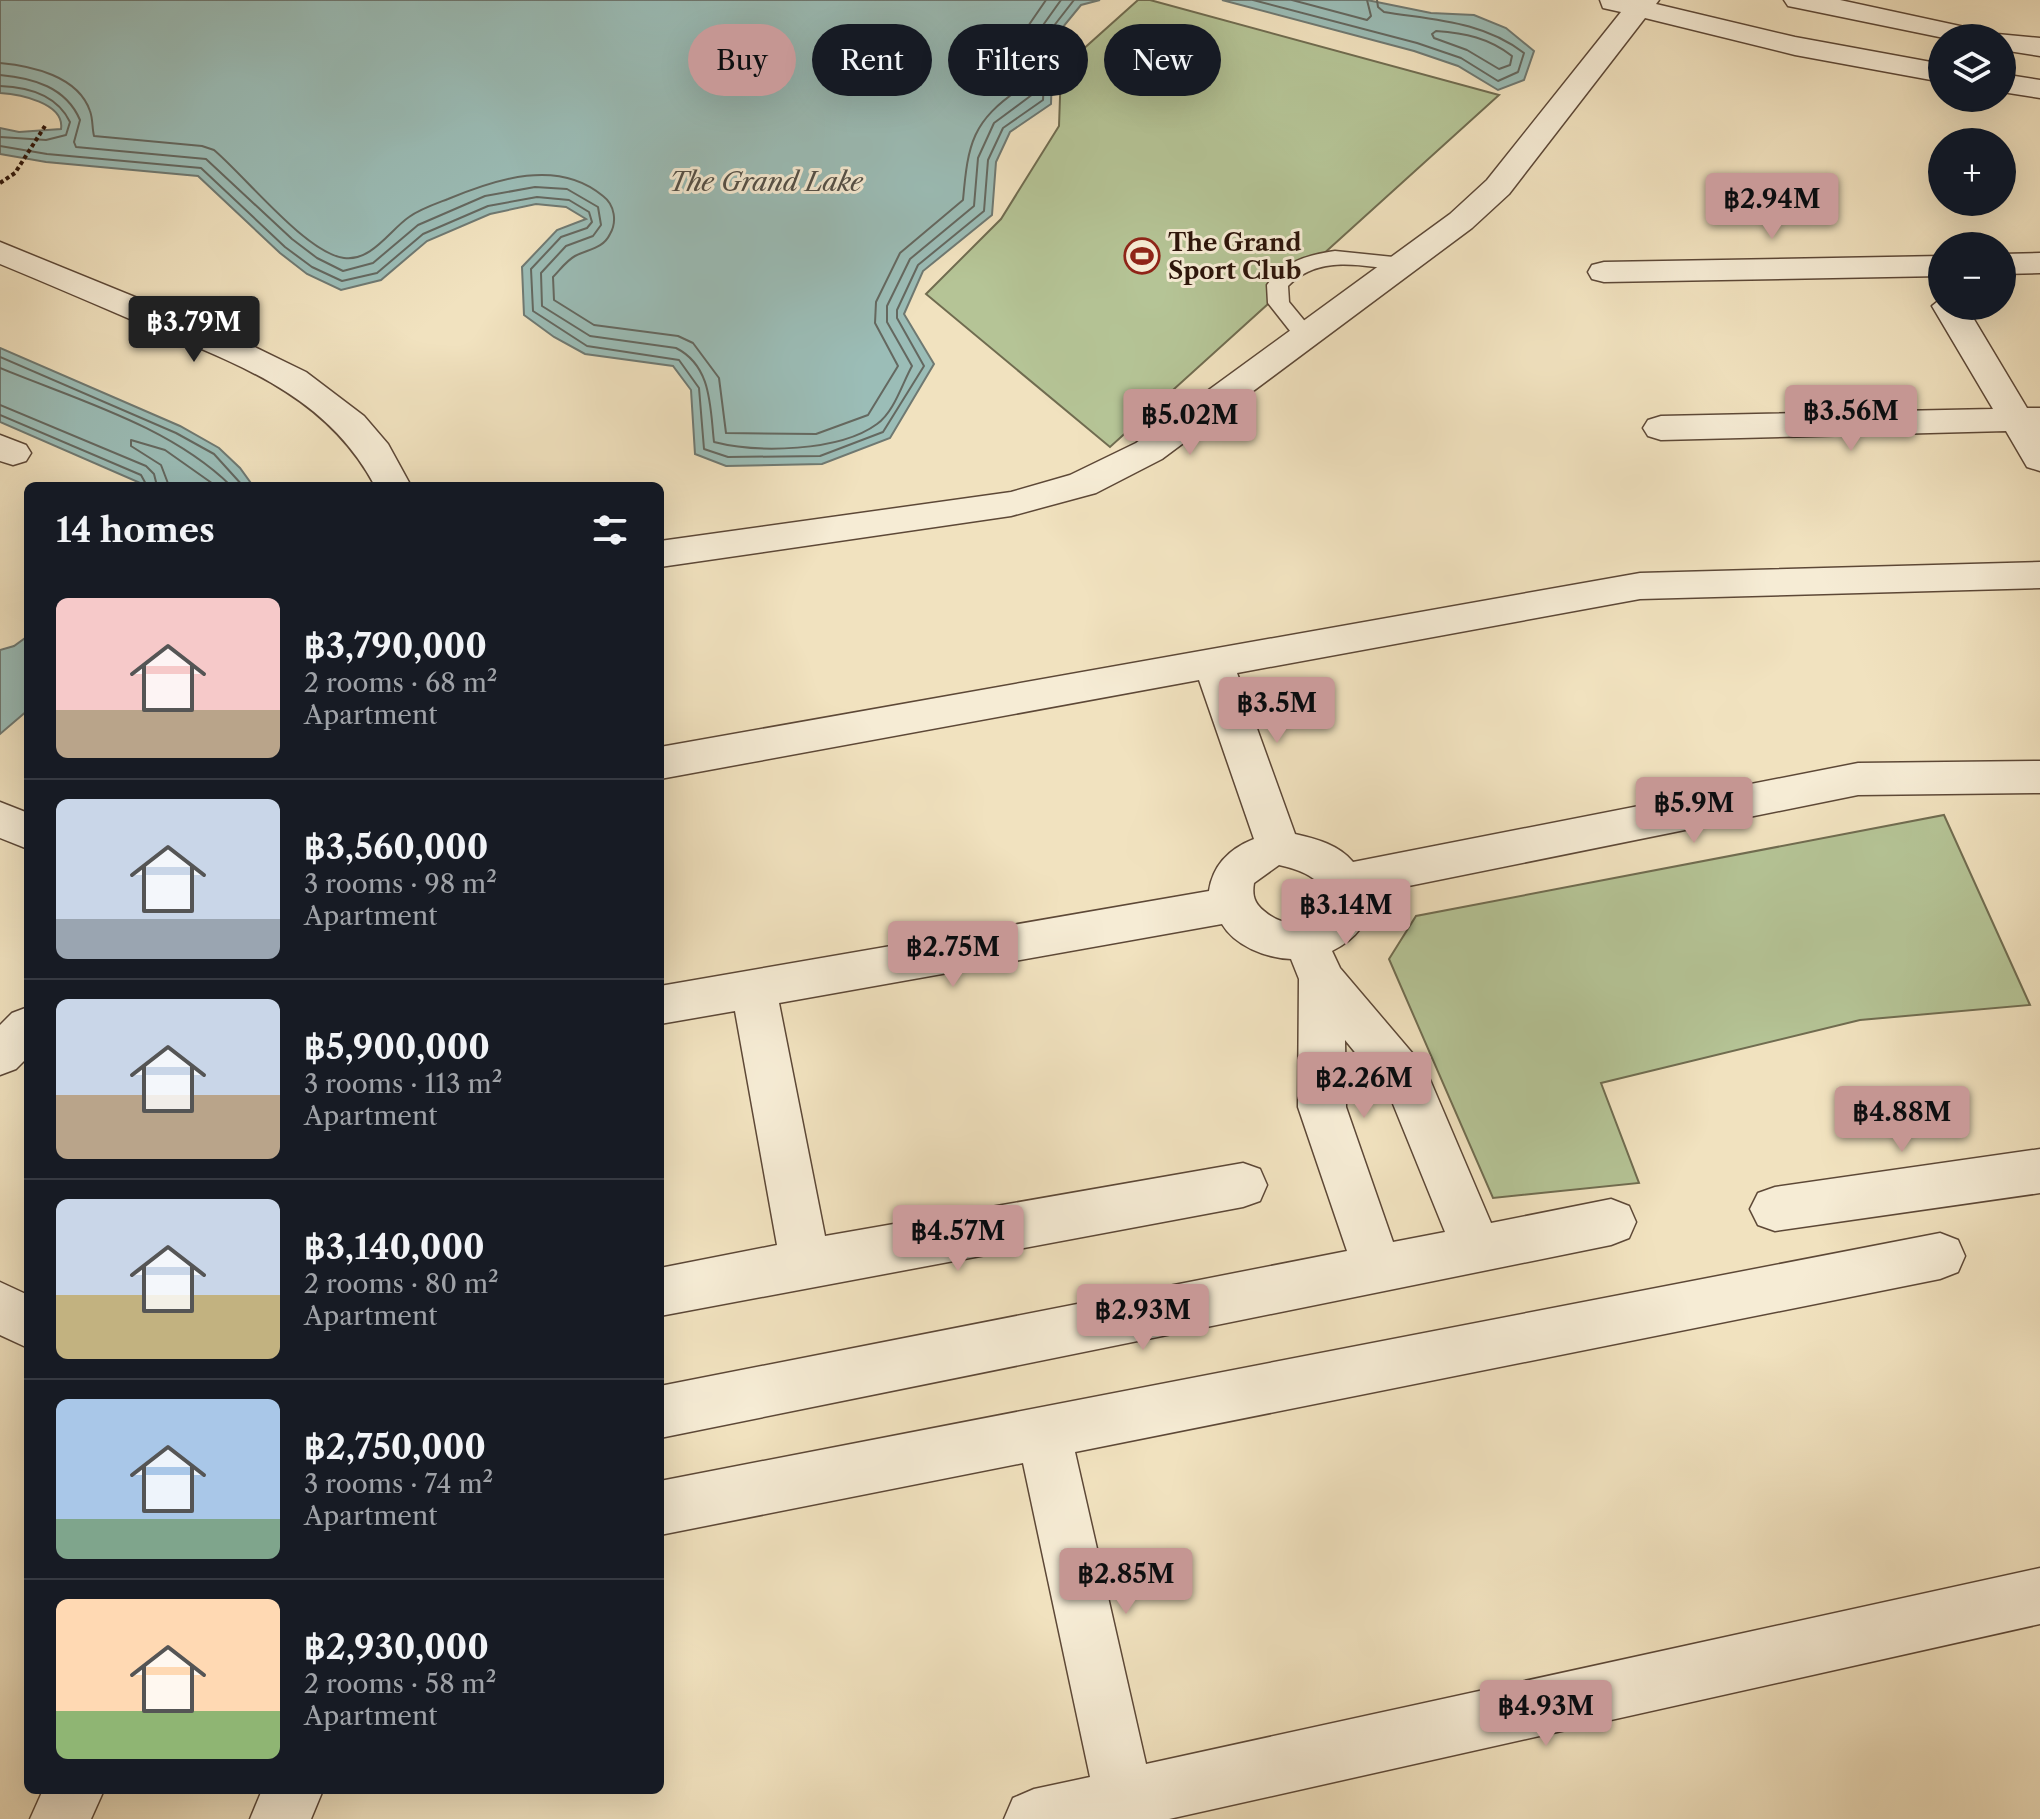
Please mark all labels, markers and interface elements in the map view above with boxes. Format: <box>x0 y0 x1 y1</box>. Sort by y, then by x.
chip: Buy <box>688 24 796 96</box>
chip: Rent <box>812 24 932 96</box>
chip: Filters <box>948 24 1088 96</box>
chip: New <box>1104 24 1221 96</box>
map controls <box>1928 24 2016 320</box>
button: layers <box>1928 24 2016 112</box>
button: + <box>1928 128 2016 216</box>
water label: The Grand Lake <box>669 166 864 198</box>
pin: ฿2.94M <box>1707 173 1837 241</box>
text: ฿2.94M <box>1724 183 1821 215</box>
place label: The Grand Sport Club <box>1168 228 1301 285</box>
button: − <box>1928 232 2016 320</box>
sports icon: The Grand Sport Club <box>1123 237 1161 275</box>
pin: ฿3.79M <box>129 296 259 364</box>
text: ฿3.79M <box>147 306 241 338</box>
pin: ฿3.56M <box>1786 385 1916 453</box>
pin: ฿5.02M <box>1125 389 1255 457</box>
text: ฿3.56M <box>1803 395 1899 427</box>
text: ฿5.02M <box>1141 399 1239 431</box>
icon: filters <box>588 508 632 552</box>
text: 14 homes <box>56 509 215 551</box>
text: ฿3,790,000 <box>304 625 487 667</box>
icon: home <box>120 630 216 726</box>
text: 2 rooms · 68 m² <box>304 667 497 699</box>
pin: ฿3.5M <box>1221 677 1333 745</box>
text: ฿3.5M <box>1237 687 1317 719</box>
text: Apartment <box>304 699 437 731</box>
pin: ฿5.9M <box>1638 777 1750 845</box>
text: ฿5.9M <box>1654 787 1734 819</box>
text: ฿3,560,000 <box>304 826 488 868</box>
icon: home <box>120 831 216 927</box>
text: 3 rooms · 98 m² <box>304 868 497 900</box>
pin: ฿3.14M <box>1281 879 1411 947</box>
text: ฿3.14M <box>1299 889 1393 921</box>
text: Apartment <box>304 900 437 932</box>
pin: ฿2.75M <box>888 921 1018 989</box>
text: ฿2.75M <box>906 931 1000 963</box>
text: ฿5,900,000 <box>304 1026 490 1068</box>
icon: home <box>120 1031 216 1127</box>
pin: ฿2.26M <box>1299 1052 1429 1120</box>
text: ฿2.26M <box>1315 1062 1413 1094</box>
text: 3 rooms · 113 m² <box>304 1068 502 1100</box>
pin: ฿4.88M <box>1837 1086 1967 1154</box>
text: ฿4.88M <box>1853 1096 1951 1128</box>
text: Apartment <box>304 1100 437 1132</box>
pin: ฿4.57M <box>893 1205 1023 1273</box>
text: ฿4.57M <box>911 1215 1005 1247</box>
text: ฿3,140,000 <box>304 1226 485 1268</box>
icon: home <box>120 1231 216 1327</box>
text: 2 rooms · 80 m² <box>304 1268 499 1300</box>
pin: ฿2.93M <box>1078 1284 1208 1352</box>
text: ฿2.93M <box>1095 1294 1191 1326</box>
text: Apartment <box>304 1300 437 1332</box>
text: ฿2,750,000 <box>304 1426 486 1468</box>
icon: home <box>120 1431 216 1527</box>
text: 3 rooms · 74 m² <box>304 1468 493 1500</box>
text: Apartment <box>304 1500 437 1532</box>
pin: ฿2.85M <box>1061 1548 1191 1616</box>
text: ฿2.85M <box>1077 1558 1175 1590</box>
text: ฿2,930,000 <box>304 1626 489 1668</box>
icon: home <box>120 1631 216 1727</box>
text: 2 rooms · 58 m² <box>304 1668 496 1700</box>
pin: ฿4.93M <box>1481 1680 1611 1748</box>
text: ฿4.93M <box>1498 1690 1594 1722</box>
text: Apartment <box>304 1700 437 1732</box>

